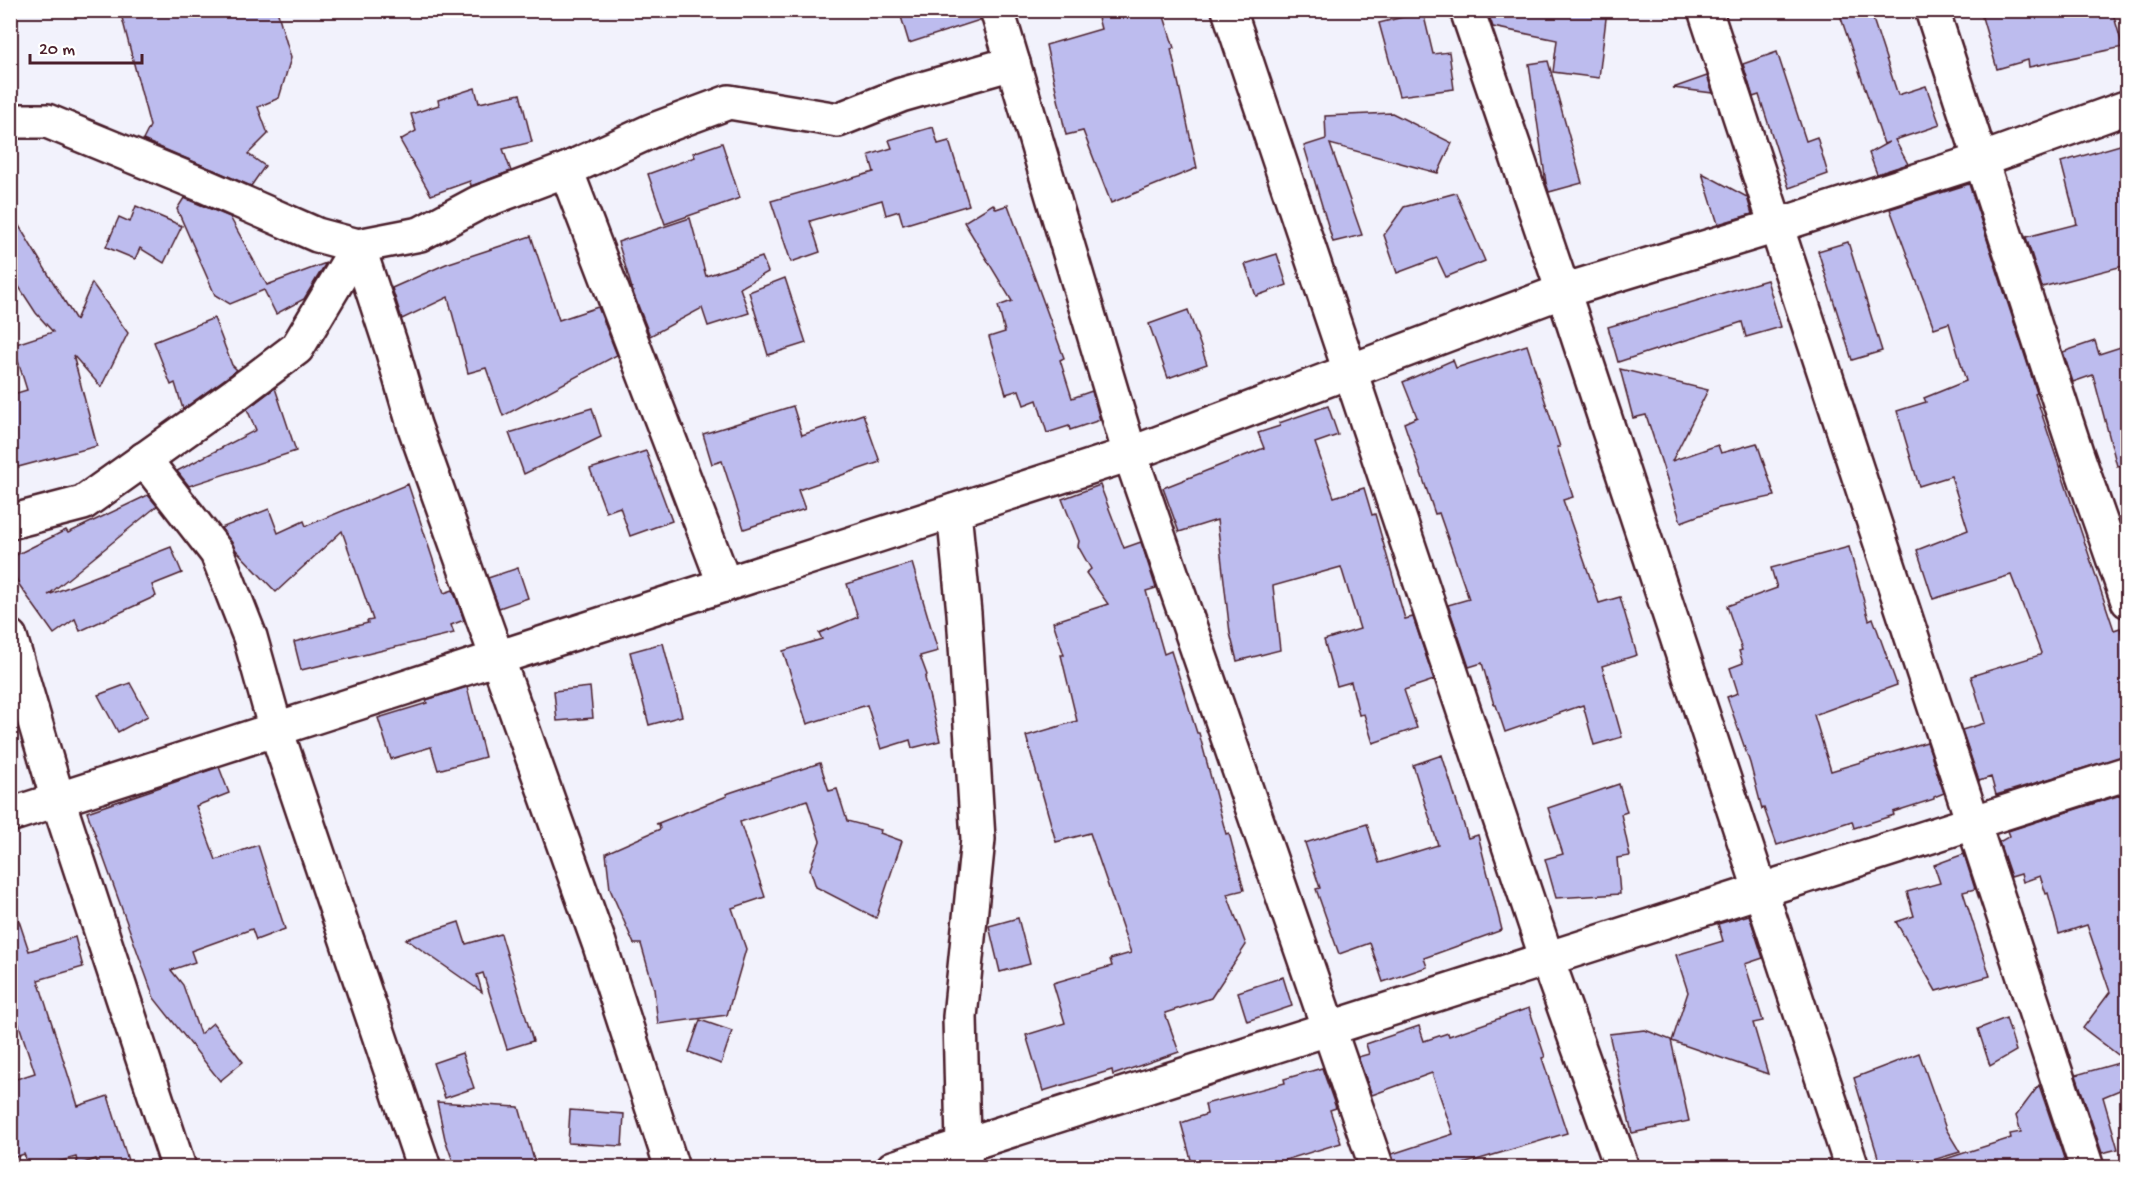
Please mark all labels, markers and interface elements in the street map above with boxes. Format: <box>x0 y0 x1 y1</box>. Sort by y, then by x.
scale bar <box>30 27 142 65</box>
text: 20 m <box>39 40 75 61</box>

